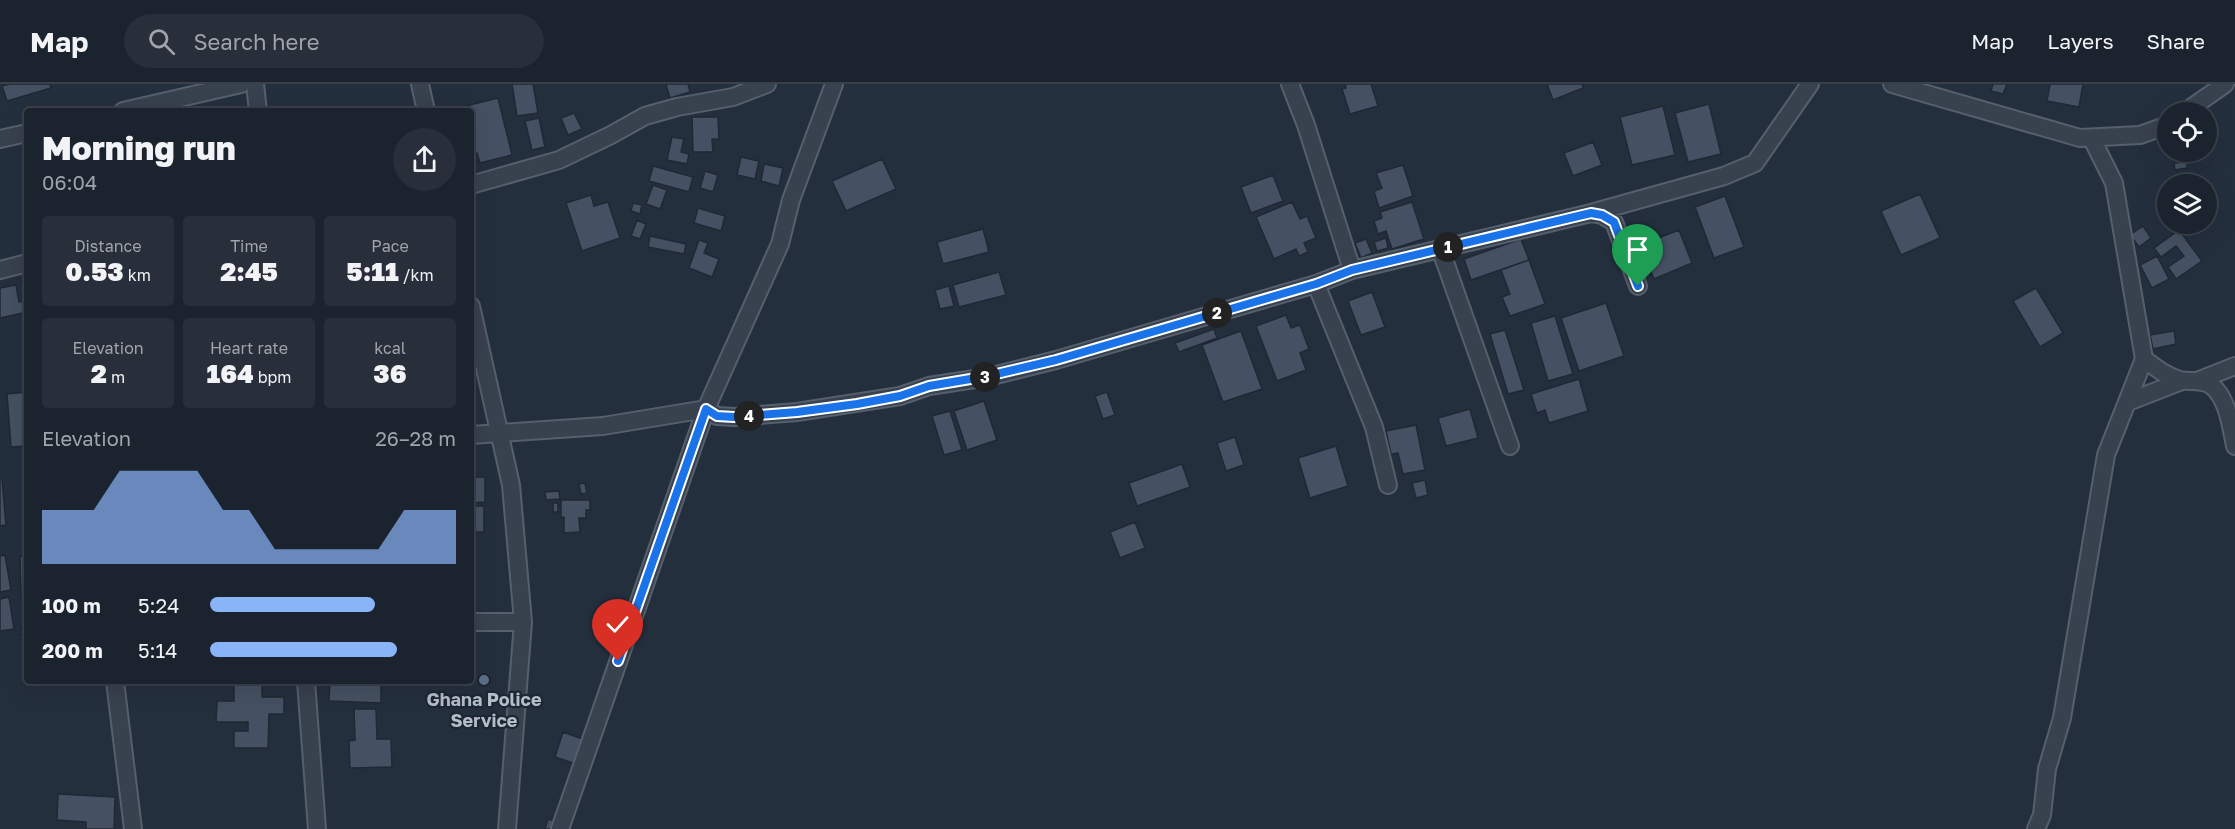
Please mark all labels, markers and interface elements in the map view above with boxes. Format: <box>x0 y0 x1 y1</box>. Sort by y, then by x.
search box <box>124 14 544 68</box>
text: Map <box>30 25 88 58</box>
icon: search <box>145 25 178 58</box>
text: Search here <box>193 28 319 55</box>
text: Map <box>1971 28 2014 54</box>
text: Layers <box>2047 28 2114 54</box>
text: Share <box>2147 28 2205 54</box>
map controls <box>2157 102 2217 234</box>
button: locate <box>2157 102 2217 162</box>
text: Morning run <box>42 128 236 167</box>
button: share <box>393 128 456 191</box>
text: 06:04 <box>42 170 97 194</box>
button: layers <box>2157 174 2217 234</box>
pin <box>1612 224 1663 286</box>
pin: 1 <box>1433 232 1463 262</box>
icon: arrive <box>1621 233 1654 266</box>
text: Distance <box>74 236 142 256</box>
text: Time <box>230 236 268 256</box>
text: Pace <box>371 236 409 256</box>
text: 1 <box>1444 237 1452 257</box>
text: 0.53 <box>65 256 124 287</box>
text: 2:45 <box>220 256 278 287</box>
text: 5:11 <box>346 256 399 287</box>
text: km <box>124 265 151 285</box>
text: /km <box>399 265 434 285</box>
pin: 2 <box>1202 298 1232 328</box>
text: 2 <box>1212 303 1222 323</box>
text: Elevation <box>72 338 144 358</box>
text: Heart rate <box>210 338 288 358</box>
text: kcal <box>374 338 406 358</box>
text: 2 <box>91 358 107 389</box>
text: 164 <box>207 358 254 389</box>
text: 36 <box>373 358 407 389</box>
pin: 3 <box>970 362 1000 392</box>
text: m <box>107 367 125 387</box>
text: bpm <box>254 367 291 387</box>
text: 3 <box>980 367 990 387</box>
pin: 4 <box>734 401 764 431</box>
text: 4 <box>744 406 754 426</box>
text: Elevation <box>42 426 131 450</box>
text: 26–28 m <box>375 426 456 450</box>
text: 100 m <box>42 593 101 617</box>
text: 5:24 <box>138 593 179 617</box>
pin <box>592 599 643 661</box>
icon: check <box>601 608 634 641</box>
text: 200 m <box>42 638 103 662</box>
text: 5:14 <box>138 638 178 662</box>
marker: Ghana Police Service <box>477 673 491 687</box>
place label: Ghana Police Service <box>426 688 542 731</box>

